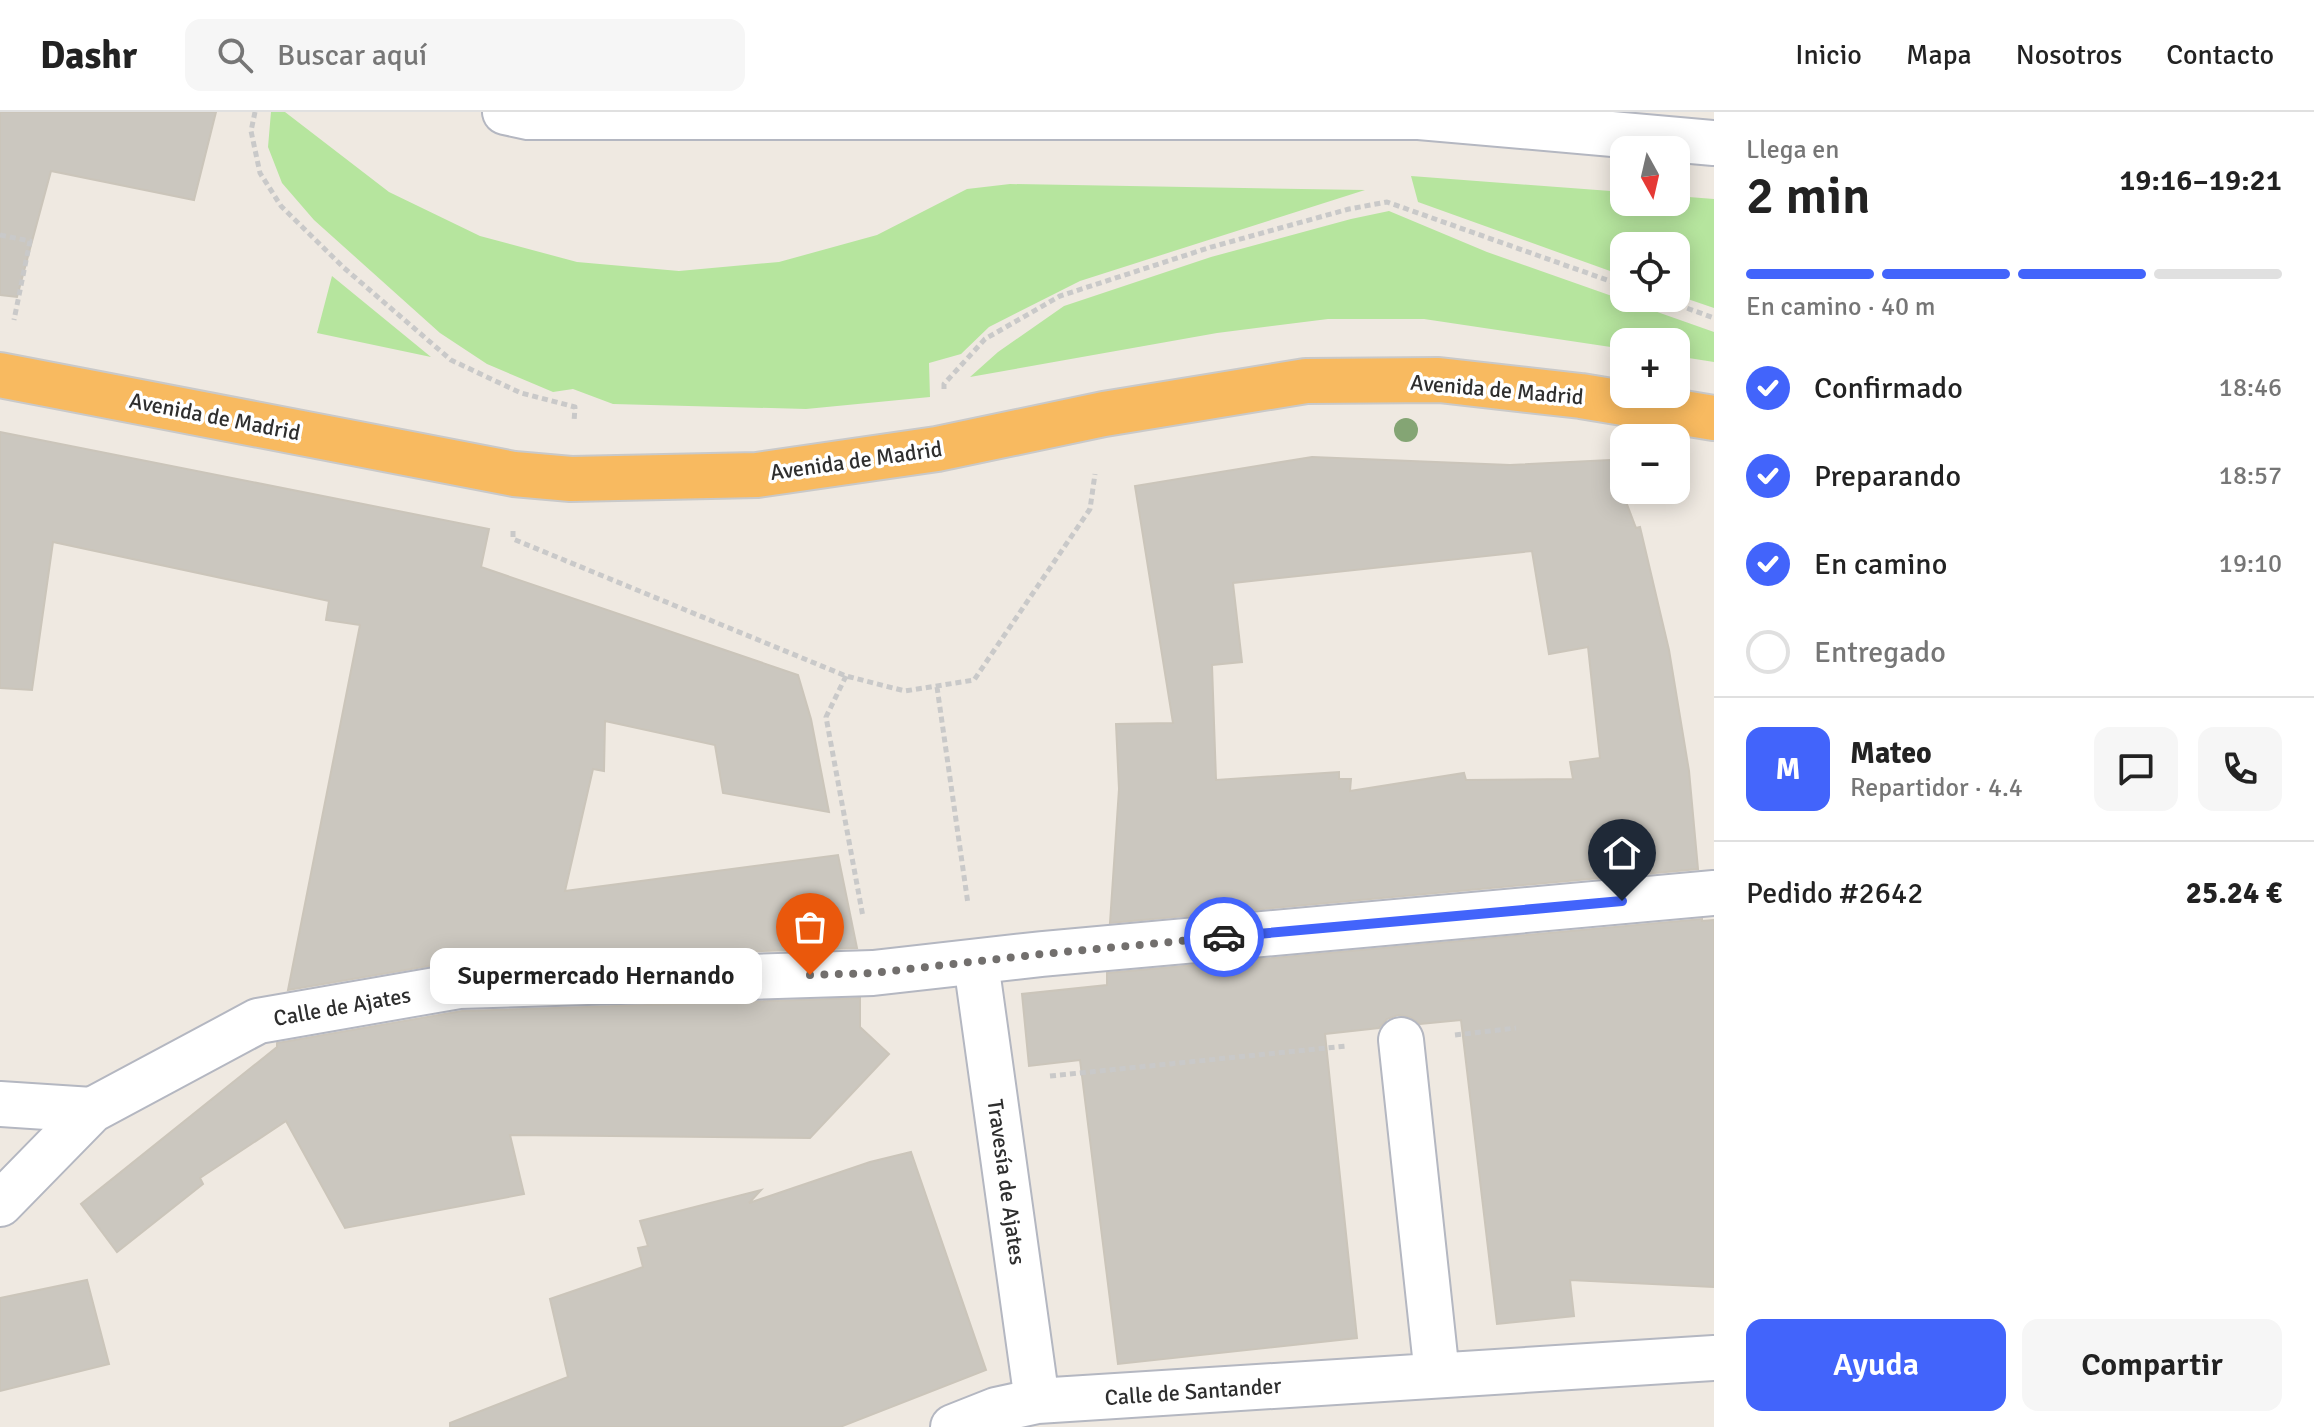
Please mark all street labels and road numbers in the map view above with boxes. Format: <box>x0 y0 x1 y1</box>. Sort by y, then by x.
street label: Avenida de Madrid <box>1409 368 1585 411</box>
street label: Avenida de Madrid <box>127 387 303 446</box>
street label: Avenida de Madrid <box>768 435 944 486</box>
street label: Calle de Ajates <box>271 981 413 1032</box>
street label: Travesía de Ajates <box>982 1098 1031 1267</box>
street label: Calle de Santander <box>1104 1372 1282 1411</box>

